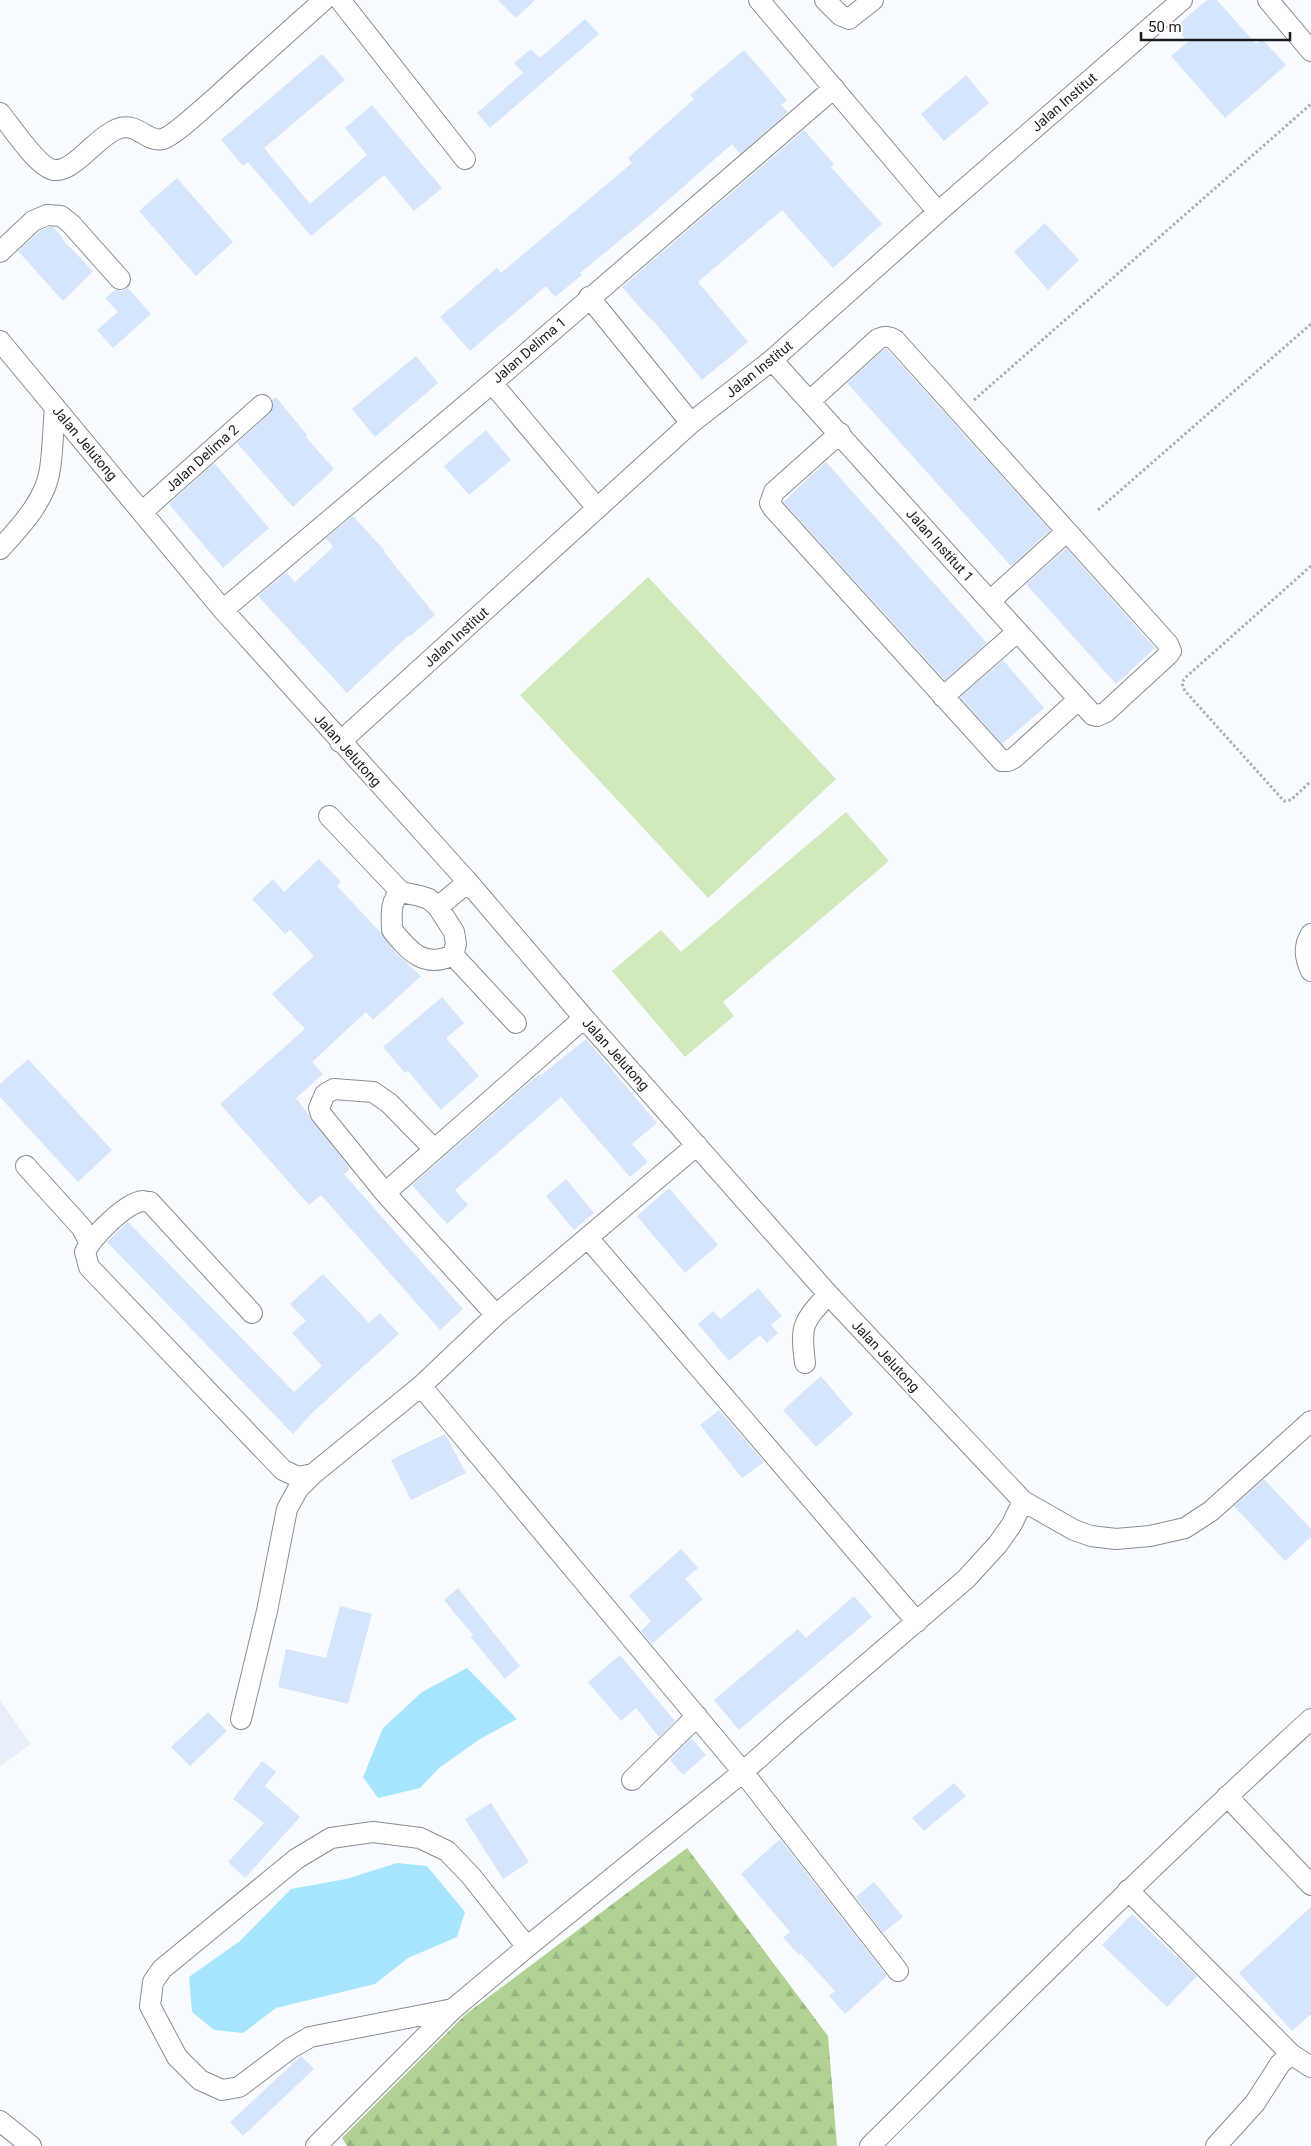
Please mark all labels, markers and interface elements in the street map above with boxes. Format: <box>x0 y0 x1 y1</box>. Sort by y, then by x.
scale bar <box>1141 10 1290 42</box>
text: 50 m <box>1148 18 1182 36</box>
street label: Jalan Institut <box>1028 69 1100 135</box>
street label: Jalan Delima 1 <box>489 314 569 386</box>
street label: Jalan Institut <box>722 337 796 401</box>
street label: Jalan Jelutong <box>49 403 121 483</box>
street label: Jalan Delima 2 <box>162 421 242 495</box>
street label: Jalan Institut 1 <box>903 505 977 585</box>
street label: Jalan Institut <box>420 604 492 670</box>
street label: Jalan Jelutong <box>311 711 385 789</box>
street label: Jalan Jelutong <box>579 1015 653 1093</box>
street label: Jalan Jelutong <box>849 1317 923 1395</box>

